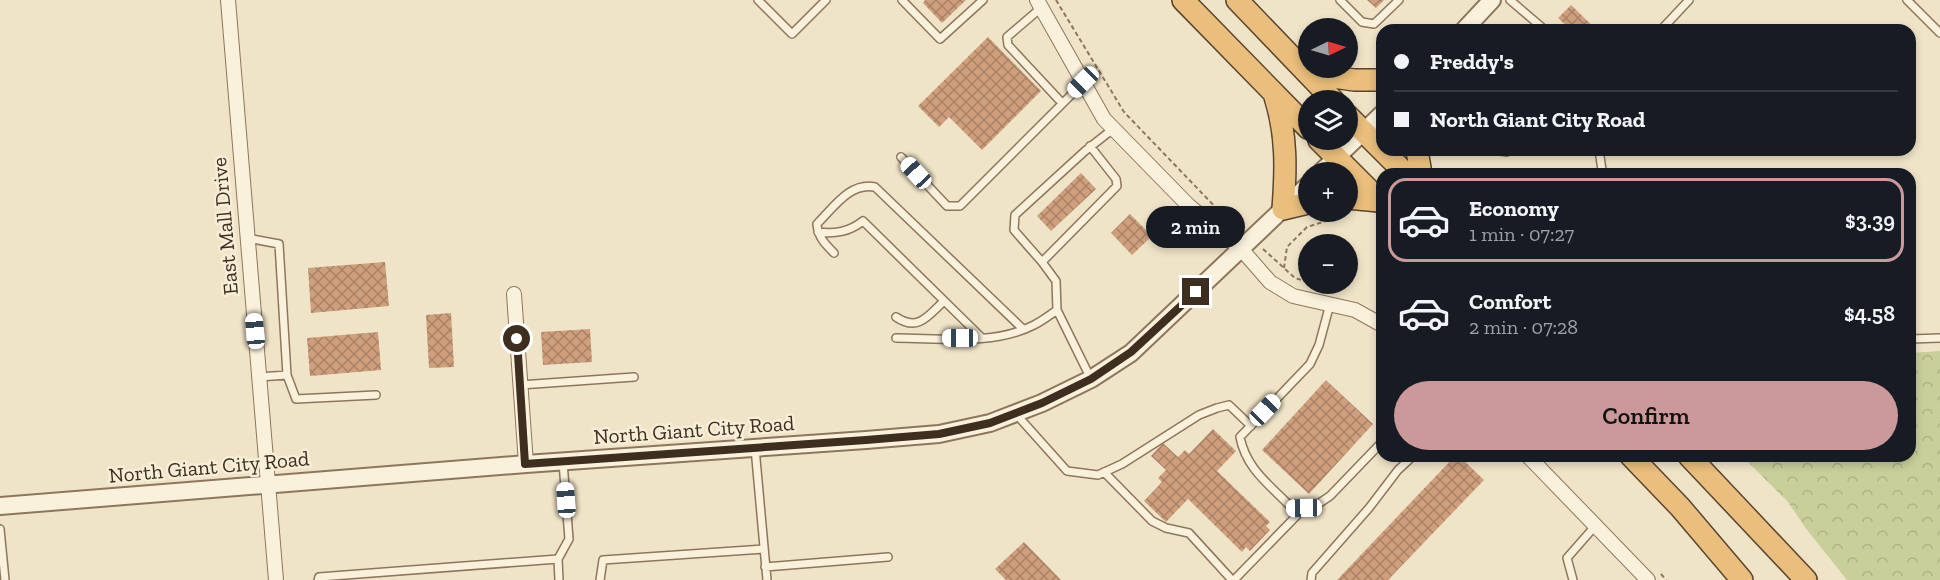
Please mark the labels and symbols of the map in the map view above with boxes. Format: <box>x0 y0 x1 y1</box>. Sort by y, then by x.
north arrow <box>1298 18 1358 78</box>
car <box>1064 63 1102 101</box>
car <box>897 154 935 192</box>
street label: East Mall Drive <box>206 156 243 296</box>
callout: 2 min <box>1146 205 1246 247</box>
route end <box>1182 278 1209 305</box>
car <box>244 312 266 350</box>
route start <box>503 325 530 352</box>
car <box>942 329 978 347</box>
car <box>1246 391 1284 429</box>
street label: North Giant City Road <box>593 410 796 449</box>
street label: North Giant City Road <box>108 445 311 488</box>
car <box>556 481 576 519</box>
car <box>1286 499 1322 517</box>

